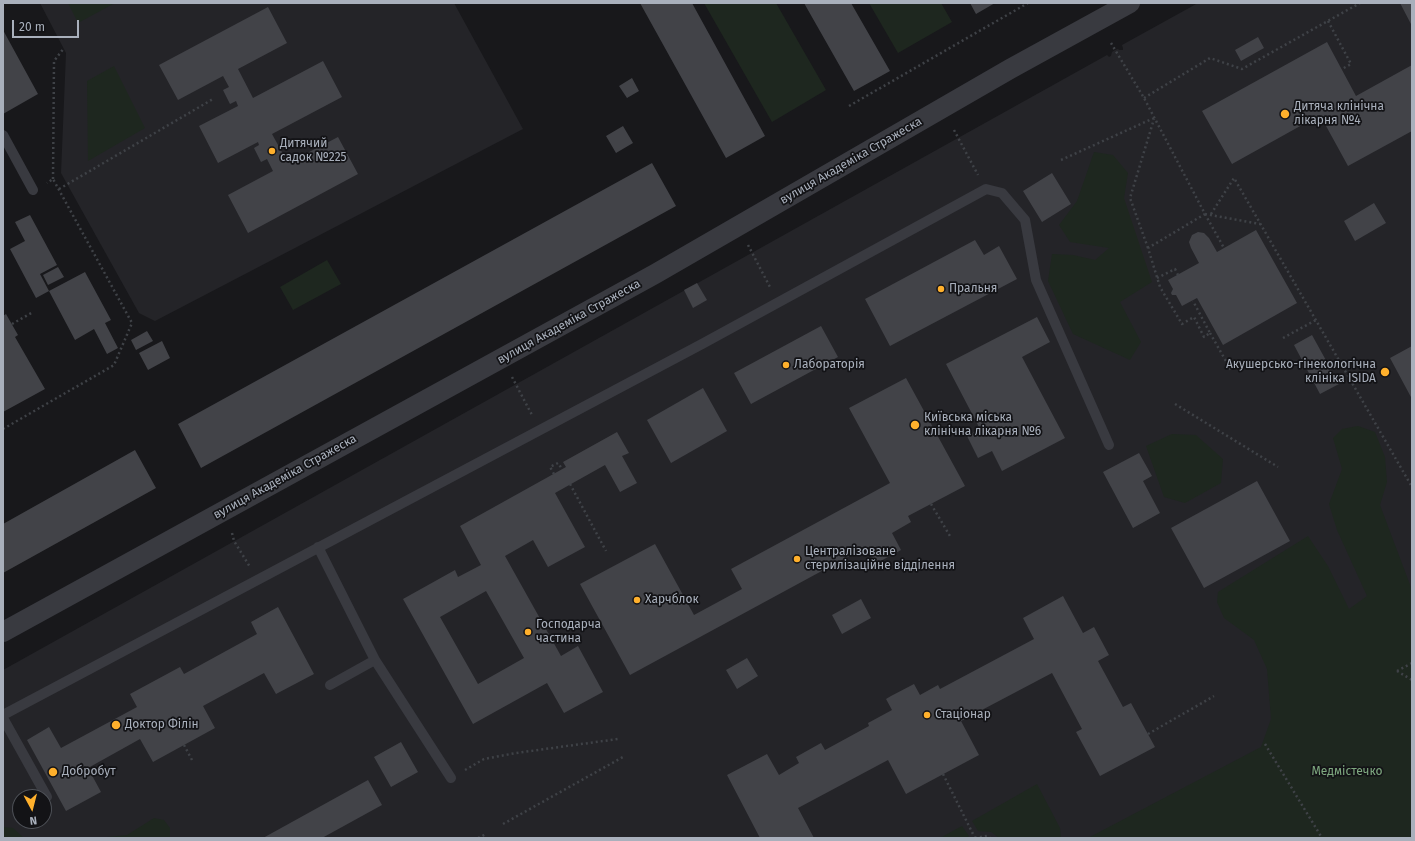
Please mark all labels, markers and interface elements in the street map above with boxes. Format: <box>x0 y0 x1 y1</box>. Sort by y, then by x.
scale bar <box>14 12 81 38</box>
text: 20 m <box>19 20 45 34</box>
place label: Дитяча клінічна лікарня №4 <box>1294 100 1384 128</box>
marker: Дитяча клінічна лікарня №4 <box>1279 108 1291 120</box>
street label: вулиця Академіка Стражеска <box>777 114 925 208</box>
place label: Дитячий садок №225 <box>280 137 347 165</box>
marker: Дитячий садок №225 <box>267 146 277 156</box>
street label: вулиця Академіка Стражеска <box>495 277 643 367</box>
place label: Пральня <box>949 282 997 296</box>
marker: Пральня <box>936 284 946 294</box>
place label: Лабораторія <box>794 358 865 372</box>
place label: Акушерсько-гінекологічна клініка ISIDA <box>1226 358 1376 386</box>
marker: Лабораторія <box>781 360 791 370</box>
marker: Акушерсько-гінекологічна клініка ISIDA <box>1379 366 1391 378</box>
place label: Київська міська клінічна лікарня №6 <box>924 411 1041 439</box>
marker: Київська міська клінічна лікарня №6 <box>909 419 921 431</box>
street label: вулиця Академіка Стражеска <box>211 432 359 522</box>
place label: Централізоване стерилізаційне відділення <box>805 545 955 573</box>
marker: Централізоване стерилізаційне відділення <box>792 554 802 564</box>
place label: Харчблок <box>645 593 699 607</box>
marker: Харчблок <box>632 595 642 605</box>
place label: Господарча частина <box>536 618 601 646</box>
marker: Господарча частина <box>523 627 533 637</box>
place label: Стаціонар <box>935 708 991 722</box>
marker: Стаціонар <box>922 710 932 720</box>
place label: Доктор Філін <box>125 718 199 732</box>
marker: Доктор Філін <box>110 719 122 731</box>
place label: Добробут <box>62 765 116 779</box>
park label: Медмістечко <box>1311 765 1383 779</box>
marker: Добробут <box>47 766 59 778</box>
north arrow <box>12 789 52 829</box>
text: N <box>29 814 38 827</box>

